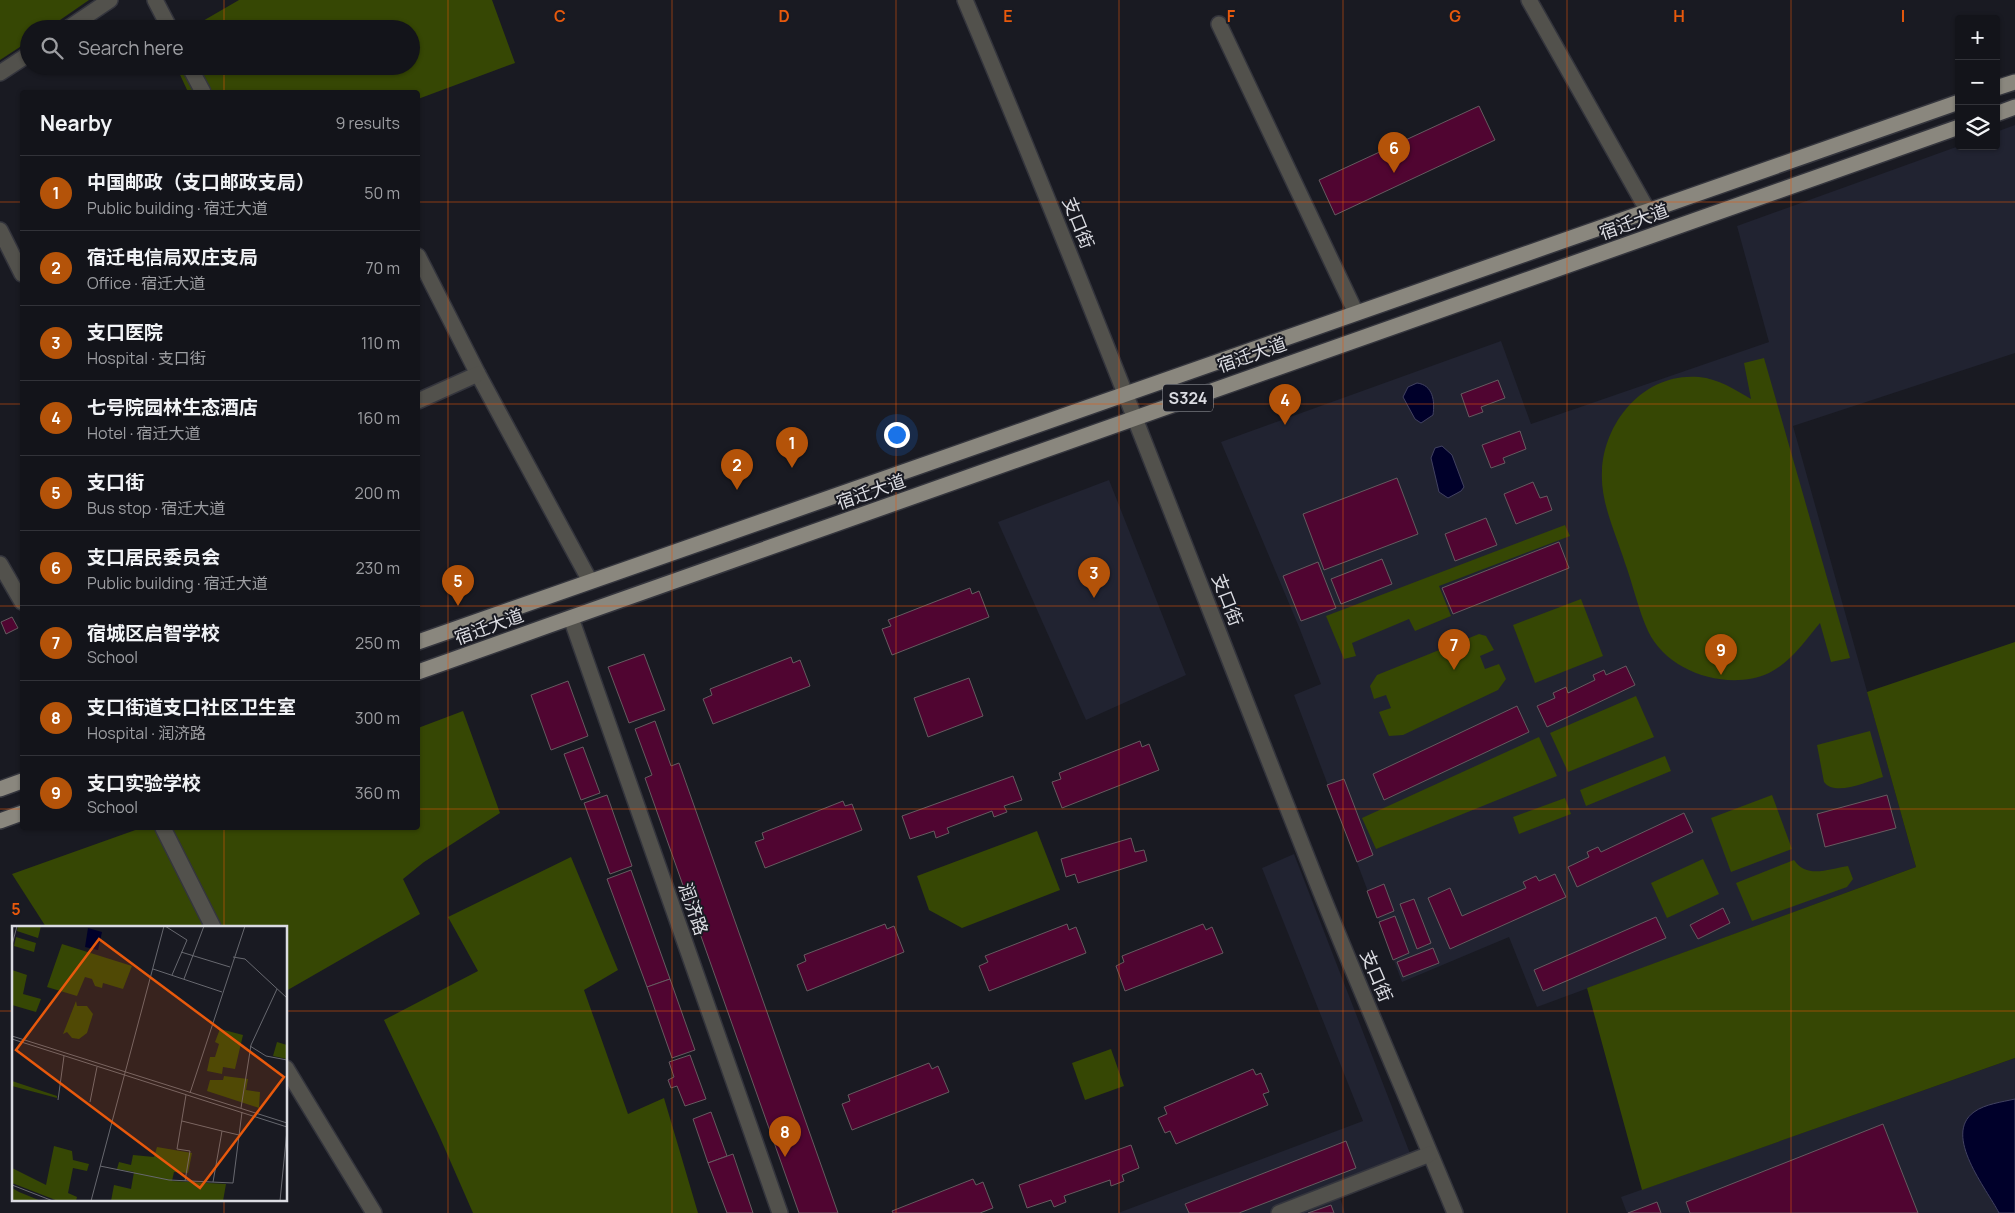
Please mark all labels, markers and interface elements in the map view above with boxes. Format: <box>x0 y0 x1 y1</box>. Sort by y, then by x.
text: C <box>554 5 566 27</box>
text: D <box>778 5 790 27</box>
text: E <box>1003 5 1013 27</box>
text: F <box>1227 5 1236 27</box>
text: G <box>1449 5 1461 27</box>
text: H <box>1673 5 1685 27</box>
text: I <box>1901 5 1905 27</box>
map controls <box>1955 15 2000 150</box>
button: + <box>1955 15 2000 60</box>
search box <box>20 20 420 75</box>
icon: search <box>38 34 66 62</box>
text: Search here <box>78 35 184 61</box>
button: − <box>1955 60 2000 105</box>
button: layers <box>1955 105 2000 150</box>
text: Nearby <box>40 109 112 137</box>
text: 9 results <box>335 112 400 134</box>
pin: 6 <box>1378 132 1410 173</box>
text: 中国邮政（支口邮政支局） <box>87 169 315 195</box>
text: 1 <box>52 182 60 204</box>
text: 50 m <box>364 182 400 204</box>
street label: 支口街 <box>1058 193 1100 252</box>
text: Public building · 宿迁大道 <box>87 197 268 219</box>
street label: 宿迁大道 <box>1596 197 1672 245</box>
text: 宿迁电信局双庄支局 <box>87 244 258 270</box>
text: 2 <box>51 257 61 279</box>
text: 70 m <box>365 257 400 279</box>
text: Office · 宿迁大道 <box>87 272 205 294</box>
text: 支口医院 <box>87 319 163 345</box>
street label: 宿迁大道 <box>1214 331 1290 377</box>
text: 3 <box>51 332 61 354</box>
text: 110 m <box>361 332 400 354</box>
text: Hospital · 支口街 <box>87 347 206 369</box>
road number: S324 <box>1163 384 1213 412</box>
pin: 4 <box>1269 384 1301 425</box>
text: 七号院园林生态酒店 <box>87 394 258 420</box>
text: 4 <box>51 407 61 429</box>
text: 160 m <box>357 407 400 429</box>
text: Hotel · 宿迁大道 <box>87 422 201 444</box>
your location <box>884 422 910 448</box>
pin: 1 <box>776 427 808 468</box>
pin: 2 <box>721 449 753 490</box>
street label: 宿迁大道 <box>833 468 909 514</box>
text: 支口街 <box>87 469 144 495</box>
text: 5 <box>51 482 61 504</box>
text: 200 m <box>355 482 400 504</box>
text: Bus stop · 宿迁大道 <box>87 497 225 519</box>
text: 支口居民委员会 <box>87 544 220 570</box>
text: 6 <box>51 557 61 579</box>
text: 230 m <box>356 557 400 579</box>
pin: 3 <box>1078 557 1110 598</box>
pin: 5 <box>442 565 474 606</box>
street label: 支口街 <box>1207 570 1249 629</box>
text: Public building · 宿迁大道 <box>87 572 268 594</box>
street label: 宿迁大道 <box>451 602 527 650</box>
text: 宿城区启智学校 <box>87 620 220 646</box>
pin: 7 <box>1438 629 1470 670</box>
text: 7 <box>52 632 60 654</box>
text: 250 m <box>355 632 400 654</box>
pin: 9 <box>1705 634 1737 675</box>
text: School <box>87 646 138 668</box>
text: 支口街道支口社区卫生室 <box>87 694 296 720</box>
text: 8 <box>51 707 61 729</box>
text: 300 m <box>355 707 400 729</box>
text: Hospital · 润济路 <box>87 722 206 744</box>
text: 支口实验学校 <box>87 770 201 796</box>
text: 9 <box>51 782 61 804</box>
text: 360 m <box>355 782 400 804</box>
text: School <box>87 796 138 818</box>
street label: 润济路 <box>674 879 714 938</box>
text: 5 <box>11 898 21 920</box>
inset map <box>12 926 288 1200</box>
street label: 支口街 <box>1355 946 1399 1005</box>
pin: 8 <box>769 1116 801 1157</box>

